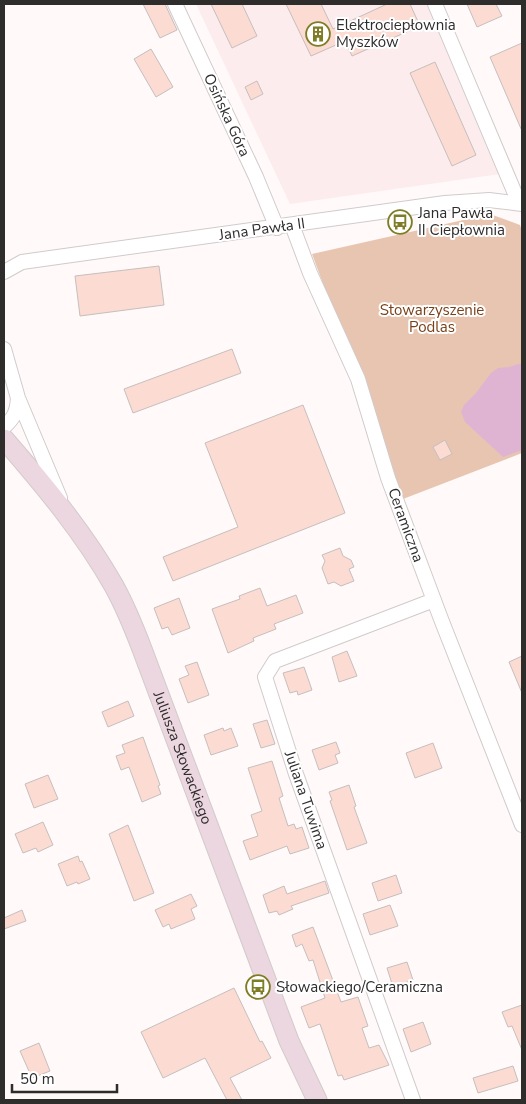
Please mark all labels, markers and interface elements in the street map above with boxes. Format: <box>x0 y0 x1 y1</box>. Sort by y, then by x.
place label: Elektrociepłownia Myszków <box>336 15 456 52</box>
building icon: Elektrociepłownia Myszków <box>305 21 331 47</box>
street label: Osińska Góra <box>199 70 255 160</box>
place label: Jana Pawła II Ciepłownia <box>417 203 505 240</box>
bus stop icon: Jana Pawła II Ciepłownia <box>387 209 413 235</box>
street label: Jana Pawła II <box>217 213 306 245</box>
park label: Stowarzyszenie Podlas <box>380 300 484 337</box>
street label: Ceramiczna <box>383 485 429 565</box>
street label: Juliusza Słowackiego <box>148 687 217 827</box>
street label: Juliana Tuwima <box>279 747 332 852</box>
bus stop icon: Słowackiego/Ceramiczna <box>245 974 271 1000</box>
place label: Słowackiego/Ceramiczna <box>276 977 443 997</box>
scale bar <box>12 1062 118 1094</box>
text: 50 m <box>20 1069 55 1089</box>

